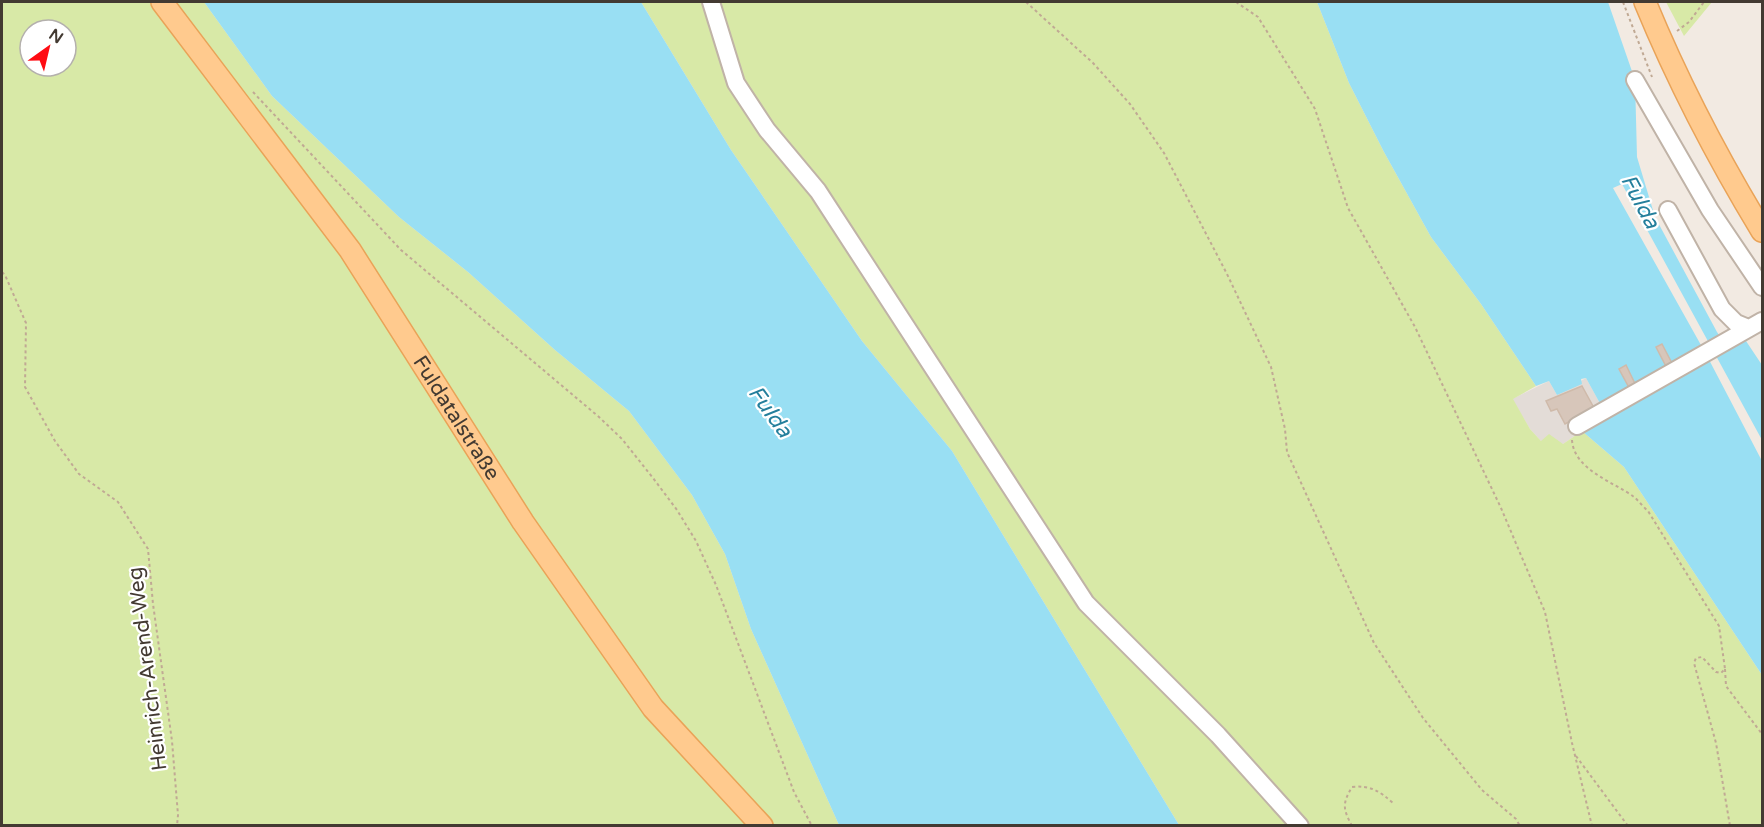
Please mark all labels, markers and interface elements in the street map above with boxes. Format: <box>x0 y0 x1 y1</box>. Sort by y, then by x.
north arrow <box>18 18 78 78</box>
text: N <box>45 25 67 48</box>
water label: Fulda <box>1615 170 1665 234</box>
street label: Fuldatalstraße <box>407 351 505 485</box>
water label: Fulda <box>743 381 798 443</box>
street label: Heinrich-Arend-Weg <box>123 566 172 772</box>

